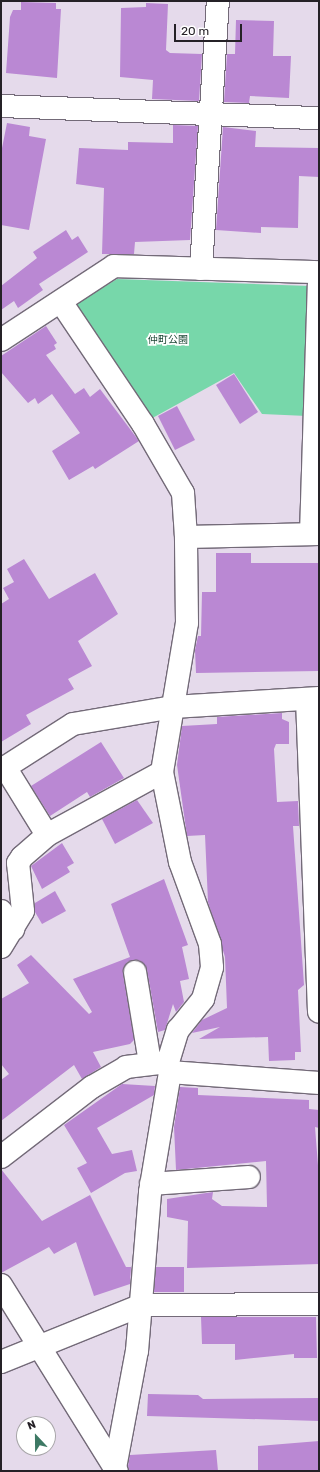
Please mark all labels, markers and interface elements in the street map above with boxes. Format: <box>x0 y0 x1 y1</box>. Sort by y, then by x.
scale bar <box>176 16 244 42</box>
text: 20 m <box>181 24 209 38</box>
park label: 仲町公園 <box>148 335 188 347</box>
north arrow <box>16 1416 56 1456</box>
text: N <box>26 1418 38 1433</box>

